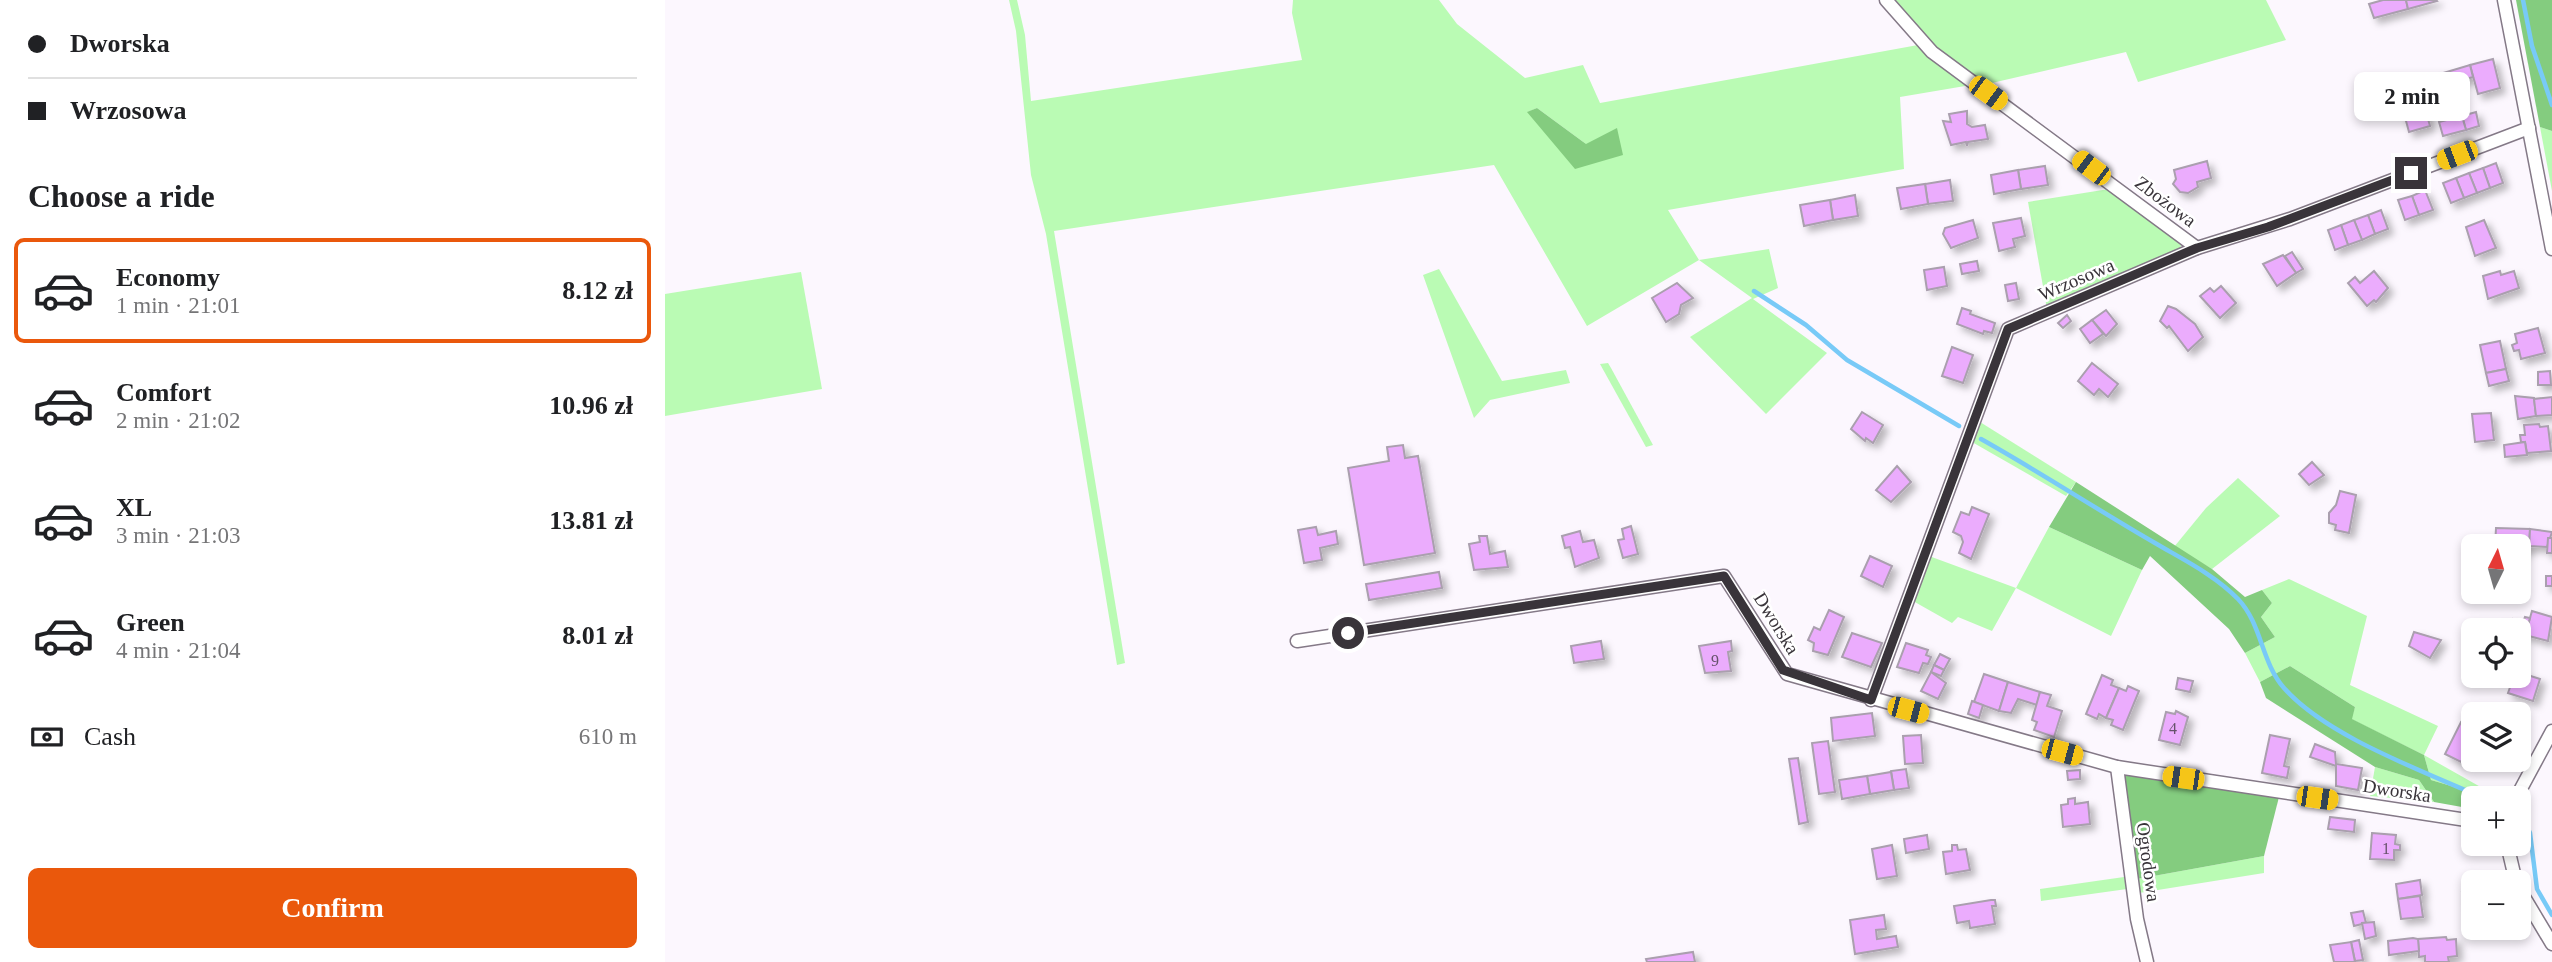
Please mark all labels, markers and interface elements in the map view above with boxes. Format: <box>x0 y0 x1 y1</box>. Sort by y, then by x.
text: Dworska <box>70 29 170 58</box>
car <box>1965 72 2012 114</box>
callout: 2 min <box>2353 72 2469 120</box>
text: 2 min <box>2384 84 2440 109</box>
text: Wrzosowa <box>70 96 187 125</box>
car <box>2434 138 2481 172</box>
car <box>2068 147 2115 189</box>
route end <box>2395 157 2427 189</box>
street label: Zbożowa <box>2131 172 2201 231</box>
text: Choose a ride <box>28 178 215 214</box>
street label: Wrzosowa <box>2035 254 2118 305</box>
icon: car <box>32 259 95 322</box>
text: Economy <box>116 263 220 292</box>
text: 8.12 zł <box>562 276 633 305</box>
text: 1 min · 21:01 <box>116 293 241 318</box>
icon: car <box>32 374 95 437</box>
text: Comfort <box>116 378 211 407</box>
text: 10.96 zł <box>549 391 633 420</box>
text: 2 min · 21:02 <box>116 408 241 433</box>
icon: car <box>32 489 95 552</box>
text: XL <box>116 493 152 522</box>
text: 13.81 zł <box>549 506 633 535</box>
text: 3 min · 21:03 <box>116 523 241 548</box>
north arrow <box>2461 534 2531 604</box>
map controls <box>2461 534 2531 940</box>
street label: Dworska <box>1749 589 1804 658</box>
icon: car <box>32 604 95 667</box>
text: Green <box>116 608 185 637</box>
route start <box>1332 617 1364 649</box>
button: locate <box>2461 618 2531 688</box>
text: 8.01 zł <box>562 621 633 650</box>
text: 4 min · 21:04 <box>116 638 241 663</box>
house number: 9 <box>1711 652 1719 669</box>
car <box>1885 694 1932 726</box>
button: layers <box>2461 702 2531 772</box>
icon: cash <box>28 718 66 756</box>
house number: 4 <box>2169 720 2177 737</box>
text: Cash <box>84 722 136 751</box>
text: 610 m <box>579 724 637 749</box>
car <box>2039 736 2086 768</box>
car <box>2161 765 2206 791</box>
street label: Dworska <box>2361 775 2433 806</box>
car <box>2295 785 2340 811</box>
button: + <box>2461 786 2531 856</box>
street label: Ogrodowa <box>2133 821 2165 904</box>
house number: 1 <box>2382 840 2390 857</box>
button: Confirm <box>28 868 637 948</box>
button: − <box>2461 870 2531 940</box>

